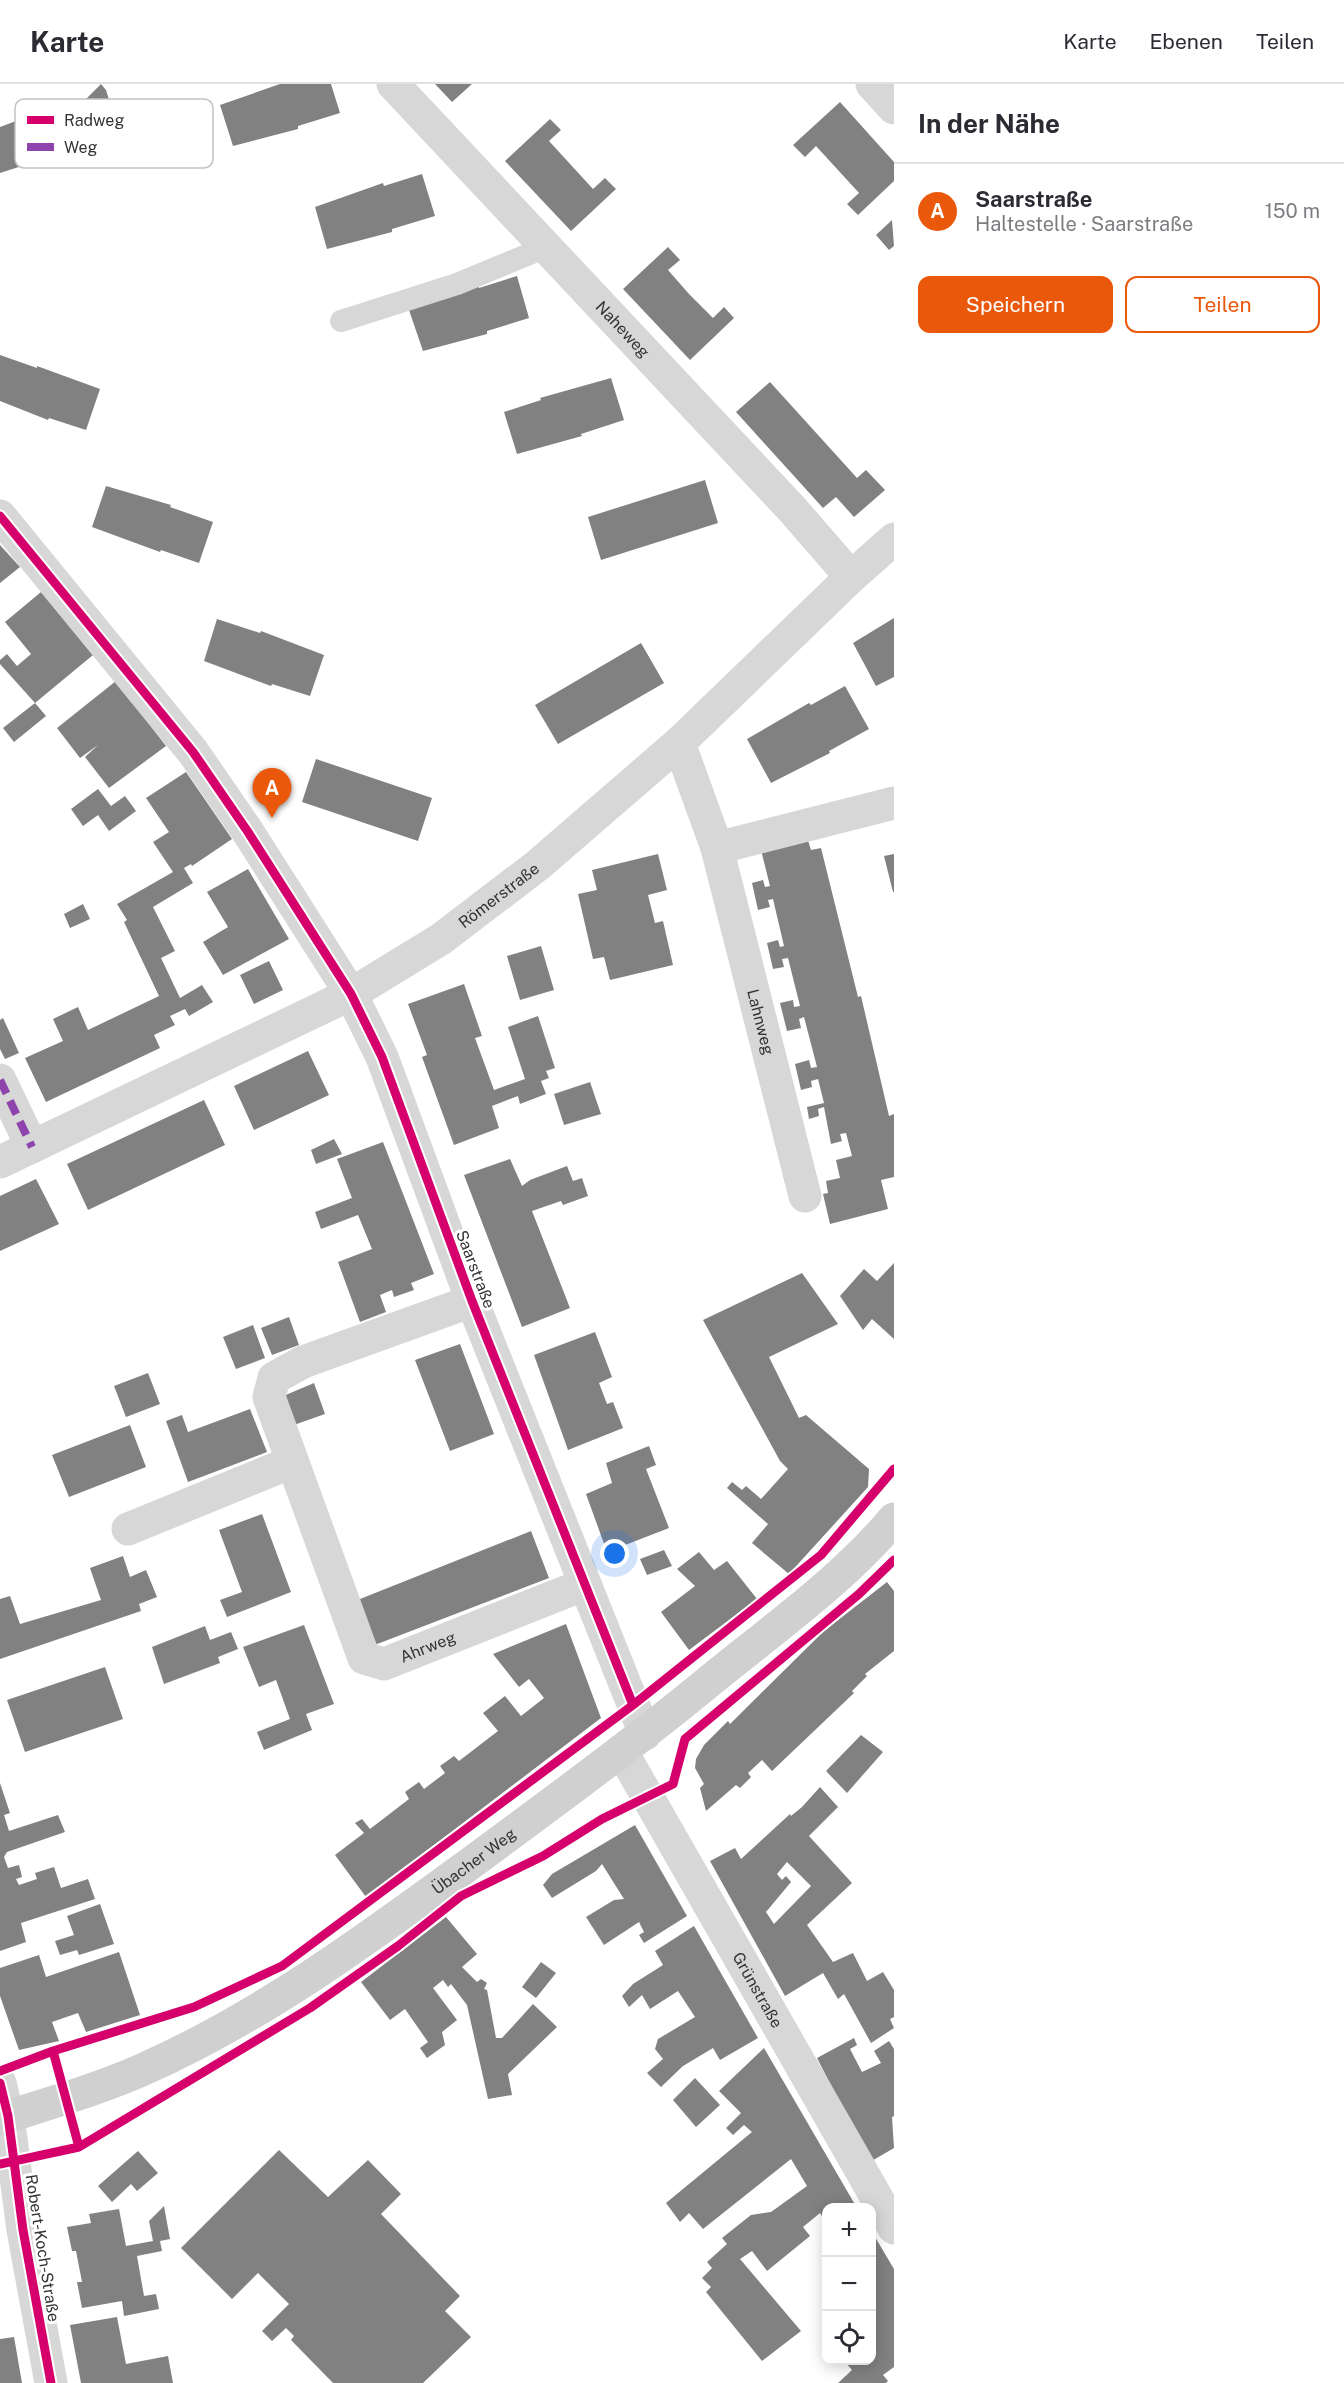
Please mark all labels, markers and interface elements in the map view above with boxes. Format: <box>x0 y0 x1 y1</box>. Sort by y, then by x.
text: Karte <box>30 25 104 58</box>
text: Karte <box>1063 29 1117 54</box>
text: Ebenen <box>1150 29 1223 54</box>
text: Teilen <box>1256 29 1314 54</box>
legend <box>15 99 213 168</box>
text: In der Nähe <box>918 108 1060 139</box>
text: Radweg <box>64 111 124 130</box>
text: Weg <box>64 138 98 157</box>
text: Saarstraße <box>975 186 1092 212</box>
text: A <box>930 199 945 223</box>
text: 150 m <box>1265 199 1320 223</box>
text: Haltestelle · Saarstraße <box>975 212 1193 236</box>
button: Speichern <box>918 276 1113 333</box>
button: Teilen <box>1125 276 1320 333</box>
street label: Naheweg <box>592 297 654 361</box>
pin: A <box>252 768 292 818</box>
street label: Römerstraße <box>455 859 543 932</box>
street label: Lahnweg <box>743 987 778 1057</box>
street label: Saarstraße <box>452 1228 499 1311</box>
your location <box>600 1539 629 1568</box>
street label: Ahrweg <box>397 1628 458 1667</box>
street label: Übacher Weg <box>427 1824 520 1899</box>
street label: Grünstraße <box>728 1949 787 2031</box>
street label: Robert-Koch-Straße <box>21 2173 64 2323</box>
map controls <box>822 2203 876 2365</box>
button: + <box>822 2203 876 2257</box>
button: − <box>822 2257 876 2311</box>
button: locate <box>822 2311 876 2365</box>

